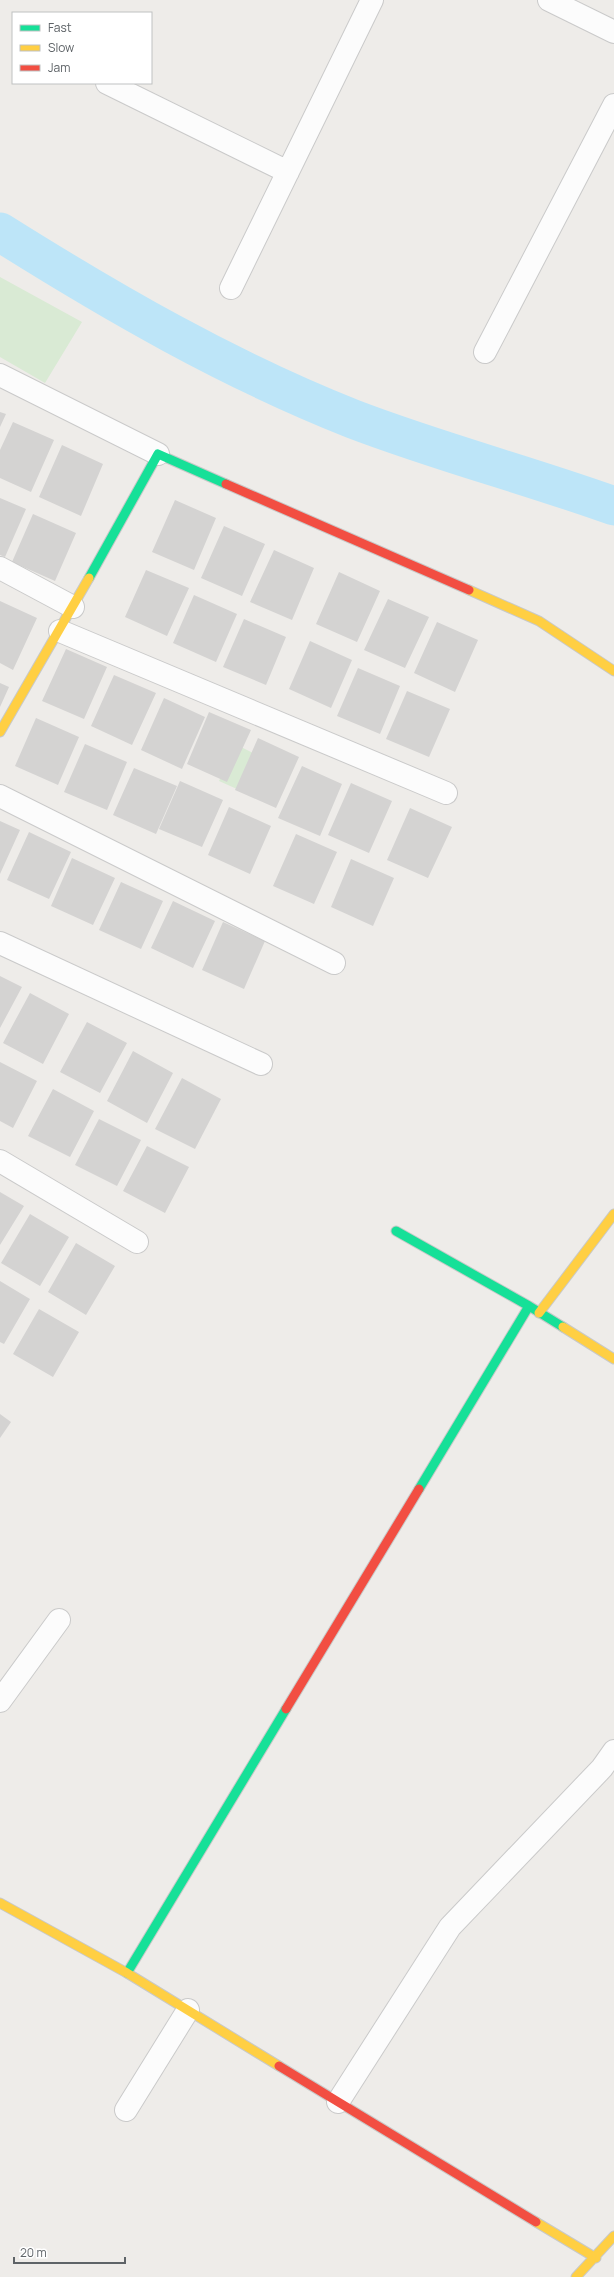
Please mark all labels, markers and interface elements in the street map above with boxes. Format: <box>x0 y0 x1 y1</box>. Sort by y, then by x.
legend <box>12 12 152 84</box>
text: Fast <box>48 19 72 36</box>
text: Slow <box>48 39 74 56</box>
text: Jam <box>48 59 70 76</box>
scale bar <box>14 2239 125 2265</box>
text: 20 m <box>20 2244 47 2261</box>

